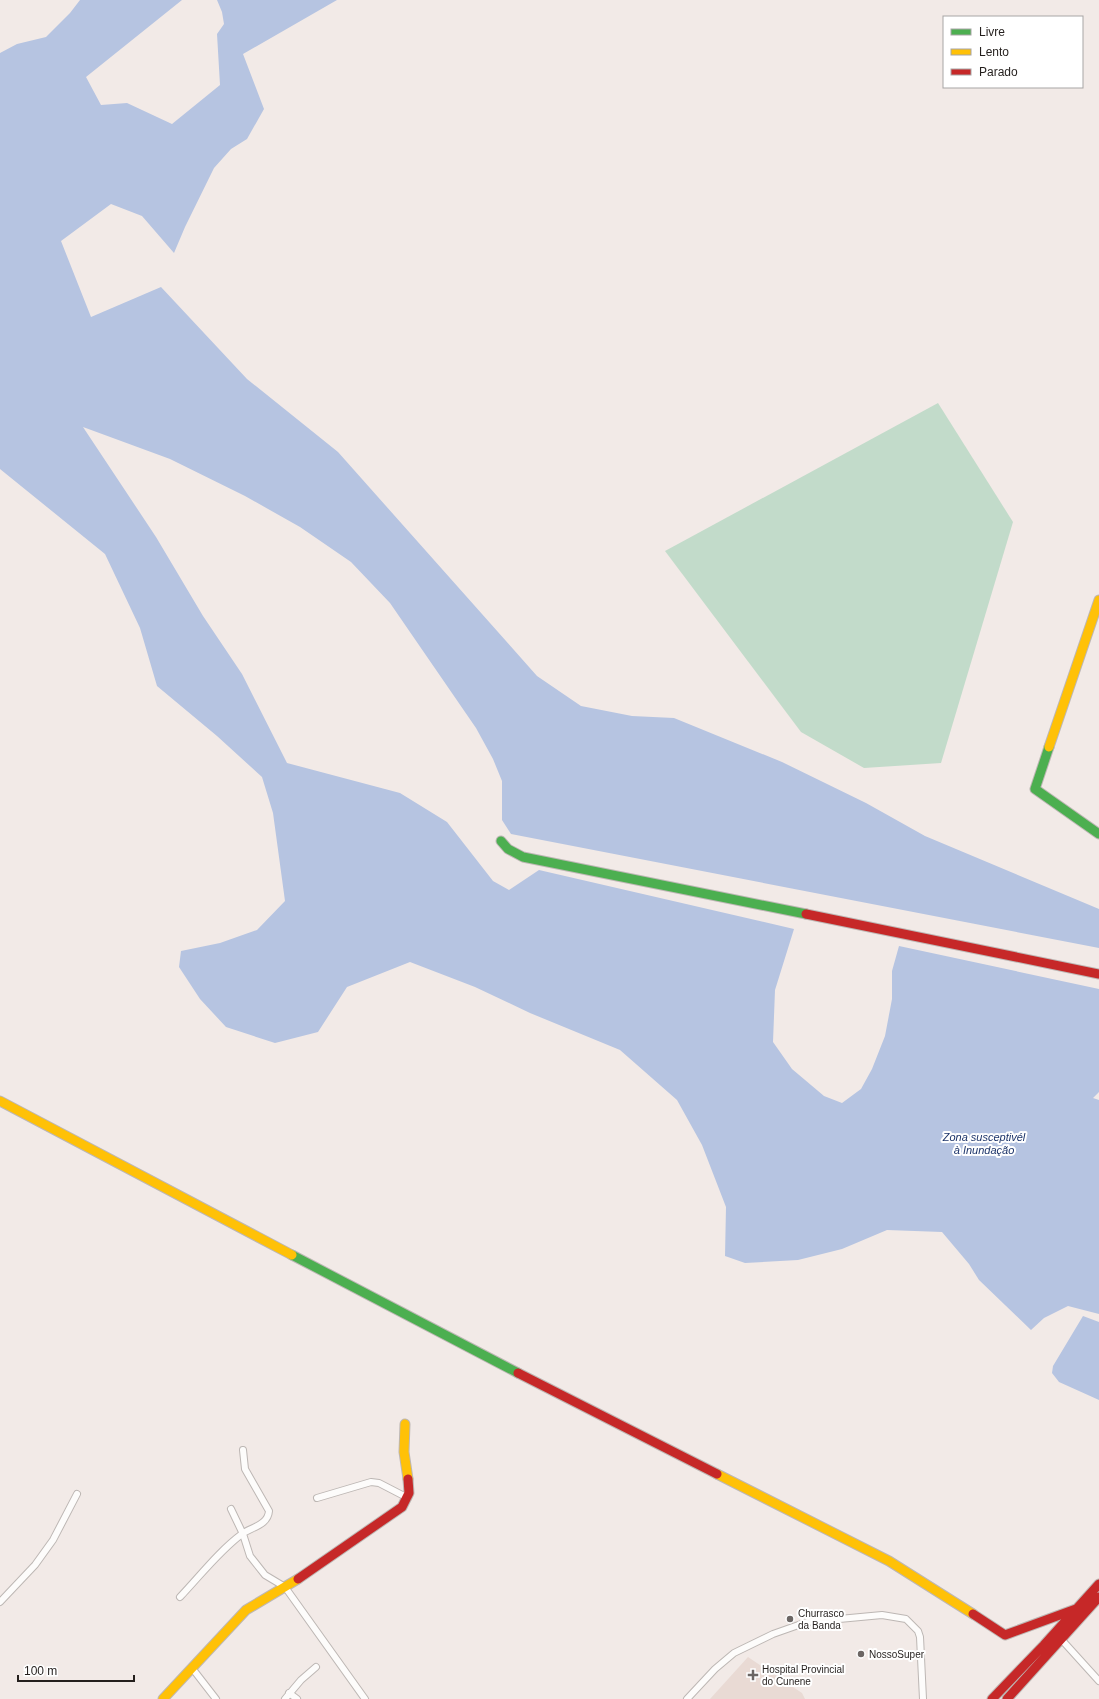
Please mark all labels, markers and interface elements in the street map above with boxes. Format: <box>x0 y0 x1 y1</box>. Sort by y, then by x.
legend <box>943 16 1083 88</box>
text: Livre <box>979 25 1005 39</box>
text: Lento <box>979 45 1009 59</box>
text: Parado <box>979 65 1018 79</box>
water label: Zona susceptivél à Inundação <box>942 1131 1026 1156</box>
place label: Churrasco da Banda <box>798 1608 845 1631</box>
marker: Churrasco da Banda <box>785 1614 795 1624</box>
marker: NossoSuper <box>856 1649 866 1659</box>
place label: NossoSuper <box>869 1649 925 1660</box>
scale bar <box>18 1657 134 1683</box>
text: 100 m <box>24 1664 57 1678</box>
place label: Hospital Provincial do Cunene <box>762 1664 844 1687</box>
marker: Hospital Provincial do Cunene <box>747 1669 759 1681</box>

